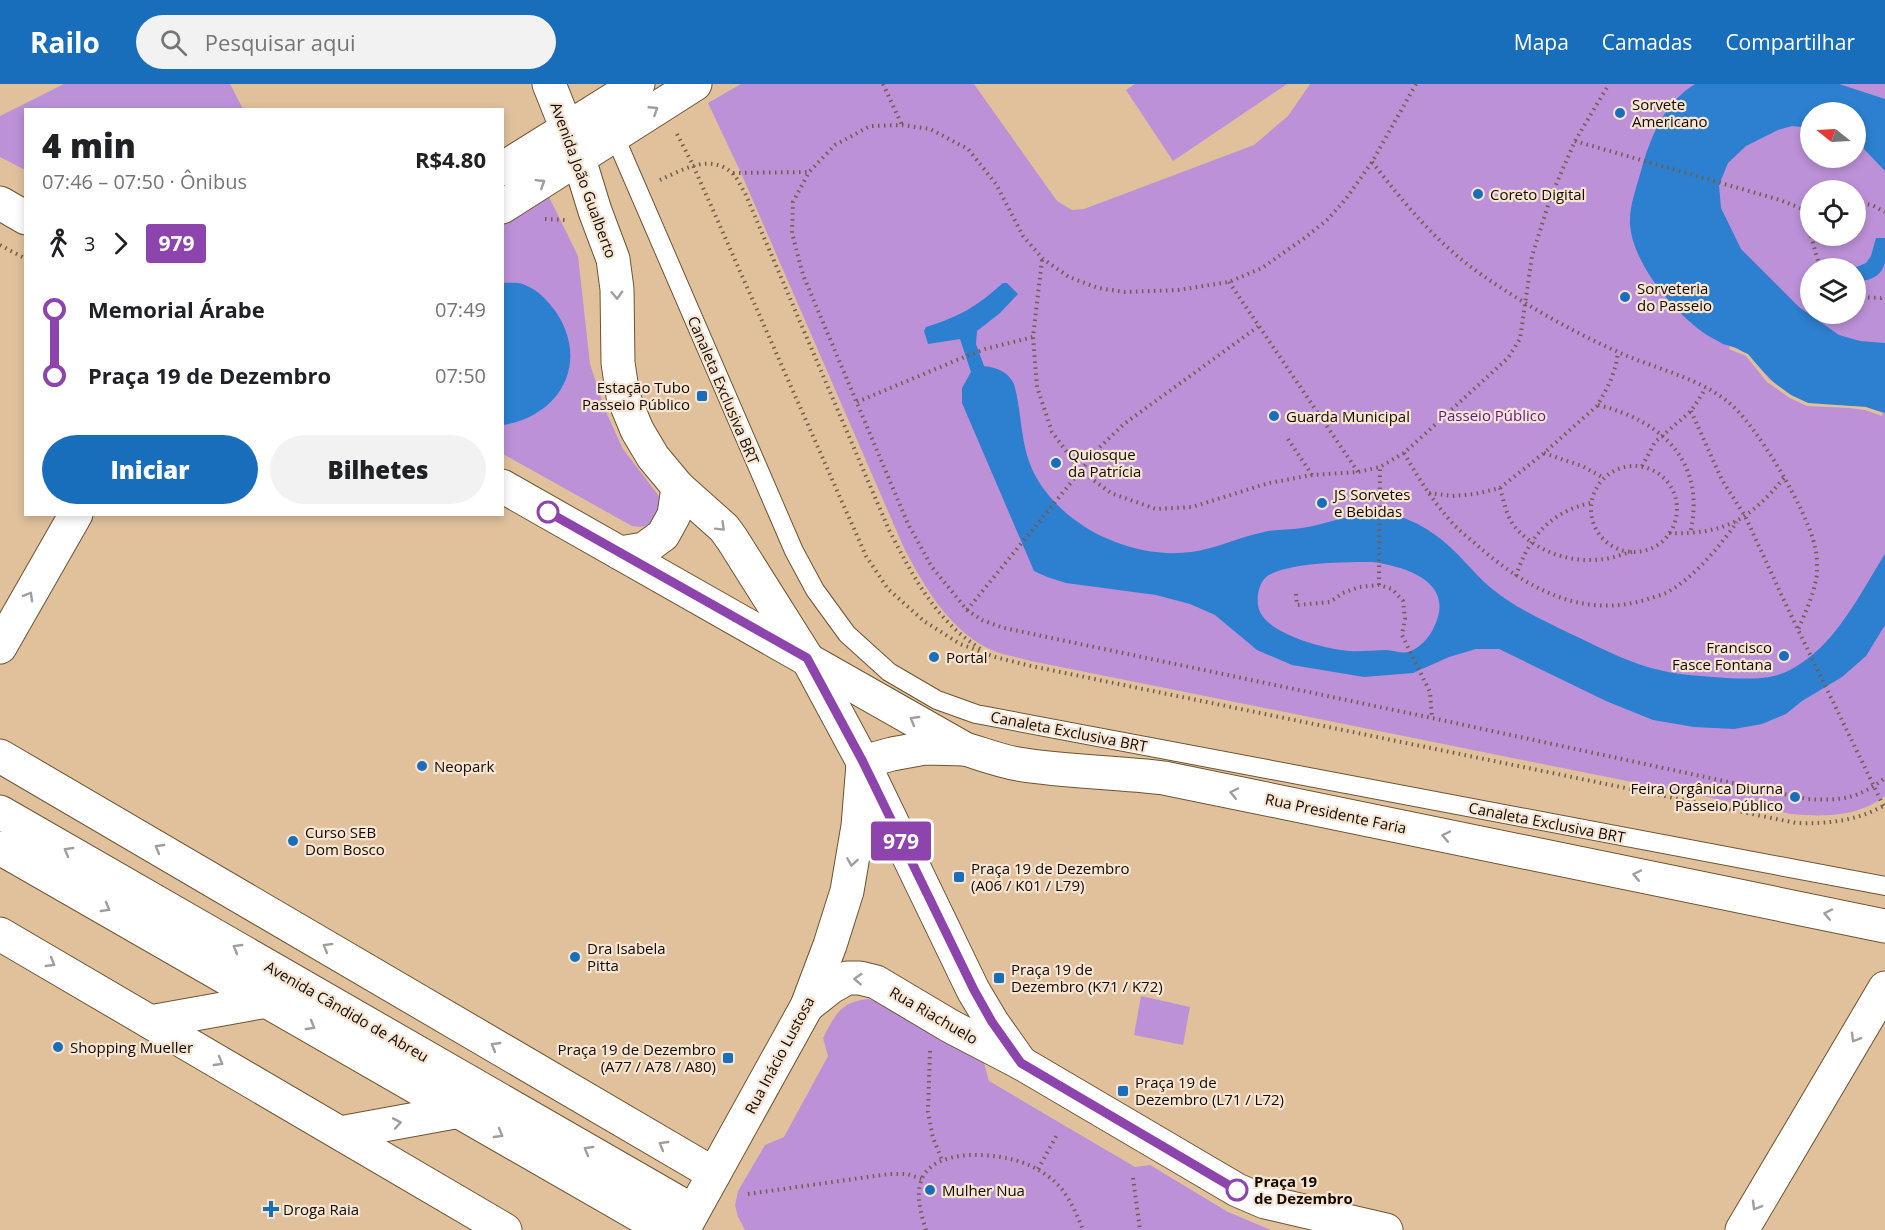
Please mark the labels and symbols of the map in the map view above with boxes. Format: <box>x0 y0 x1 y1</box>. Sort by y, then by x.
place label: Sorvete Americano <box>1632 94 1707 131</box>
street label: Avenida João Gualberto <box>546 99 622 261</box>
north arrow <box>1800 102 1866 168</box>
one-way arrow <box>648 106 659 117</box>
marker: Sorvete Americano <box>1613 106 1627 120</box>
one-way arrow <box>534 179 545 190</box>
place label: Coreto Digital <box>1490 184 1585 204</box>
marker: Coreto Digital <box>1471 187 1485 201</box>
place label: Sorveteria do Passeio <box>1637 278 1712 315</box>
marker: Sorveteria do Passeio <box>1618 290 1632 304</box>
one-way arrow <box>611 291 623 300</box>
street label: Canaleta Exclusiva BRT <box>684 313 765 468</box>
place label: Estação Tubo Passeio Público <box>582 377 690 414</box>
marker: Estação Tubo Passeio Público <box>695 389 709 403</box>
park label: Passeio Público <box>1438 405 1546 425</box>
place label: Guarda Municipal <box>1286 406 1410 426</box>
marker: Guarda Municipal <box>1267 409 1281 423</box>
place label: Quiosque da Patrícia <box>1068 444 1141 481</box>
marker: Quiosque da Patrícia <box>1049 456 1063 470</box>
place label: JS Sorvetes e Bebidas <box>1332 484 1410 521</box>
marker: JS Sorvetes e Bebidas <box>1315 496 1329 510</box>
unlabelled marker <box>537 501 559 523</box>
one-way arrow <box>714 520 725 530</box>
one-way arrow <box>22 592 33 602</box>
place label: Francisco Fasce Fontana <box>1672 637 1772 674</box>
place label: Portal <box>946 647 988 667</box>
marker: Francisco Fasce Fontana <box>1777 649 1791 663</box>
marker: Portal <box>927 650 941 664</box>
street label: Canaleta Exclusiva BRT <box>989 706 1150 756</box>
one-way arrow <box>910 715 920 727</box>
place label: Neopark <box>434 756 494 776</box>
marker: Neopark <box>415 759 429 773</box>
place label: Feira Orgânica Diurna Passeio Público <box>1630 778 1783 815</box>
one-way arrow <box>1229 787 1239 800</box>
street label: Rua Presidente Faria <box>1263 788 1409 838</box>
marker: Feira Orgânica Diurna Passeio Público <box>1788 790 1802 804</box>
street label: Canaleta Exclusiva BRT <box>1467 797 1628 847</box>
place label: Curso SEB Dom Bosco <box>305 822 385 859</box>
line badge: 979 <box>866 822 936 861</box>
one-way arrow <box>1441 830 1451 843</box>
marker: Curso SEB Dom Bosco <box>286 834 300 848</box>
one-way arrow <box>155 844 165 856</box>
one-way arrow <box>64 847 74 858</box>
one-way arrow <box>846 857 858 867</box>
place label: Praça 19 de Dezembro (A06 / K01 / L79) <box>971 858 1129 895</box>
one-way arrow <box>1632 869 1642 882</box>
marker: Praça 19 de Dezembro (A06 / K01 / L79) <box>952 870 966 884</box>
one-way arrow <box>100 901 110 912</box>
one-way arrow <box>1823 908 1833 921</box>
place label: Dra Isabela Pitta <box>587 938 666 975</box>
one-way arrow <box>323 943 333 954</box>
one-way arrow <box>233 944 243 955</box>
marker: Dra Isabela Pitta <box>568 950 582 964</box>
one-way arrow <box>44 956 55 968</box>
street label: Avenida Cândido de Abreu <box>262 956 432 1066</box>
place label: Praça 19 de Dezembro (K71 / K72) <box>1011 959 1163 996</box>
marker: Praça 19 de Dezembro (K71 / K72) <box>992 971 1006 985</box>
one-way arrow <box>853 973 862 986</box>
street label: Rua Riachuelo <box>886 982 982 1048</box>
street label: Rua Inácio Lustosa <box>740 993 818 1117</box>
one-way arrow <box>305 1019 315 1030</box>
one-way arrow <box>1851 1032 1863 1042</box>
place label: Shopping Mueller <box>70 1037 193 1057</box>
place label: Praça 19 de Dezembro (A77 / A78 / A80) <box>558 1039 716 1076</box>
marker: Shopping Mueller <box>51 1040 65 1054</box>
one-way arrow <box>491 1042 501 1053</box>
marker: Praça 19 de Dezembro (A77 / A78 / A80) <box>721 1051 735 1065</box>
one-way arrow <box>213 1055 223 1066</box>
place label: Praça 19 de Dezembro (L71 / L72) <box>1135 1072 1284 1109</box>
marker: Praça 19 de Dezembro (L71 / L72) <box>1116 1084 1130 1098</box>
one-way arrow <box>393 1117 402 1129</box>
one-way arrow <box>492 1127 503 1138</box>
one-way arrow <box>659 1140 669 1152</box>
one-way arrow <box>584 1146 594 1157</box>
place label: Praça 19 de Dezembro <box>1254 1171 1353 1208</box>
marker: Praça 19 de Dezembro <box>1226 1179 1248 1201</box>
place label: Mulher Nua <box>942 1180 1025 1200</box>
marker: Mulher Nua <box>923 1183 937 1197</box>
place label: Droga Raia <box>283 1199 359 1219</box>
one-way arrow <box>1752 1200 1764 1210</box>
marker: Droga Raia <box>264 1202 278 1216</box>

